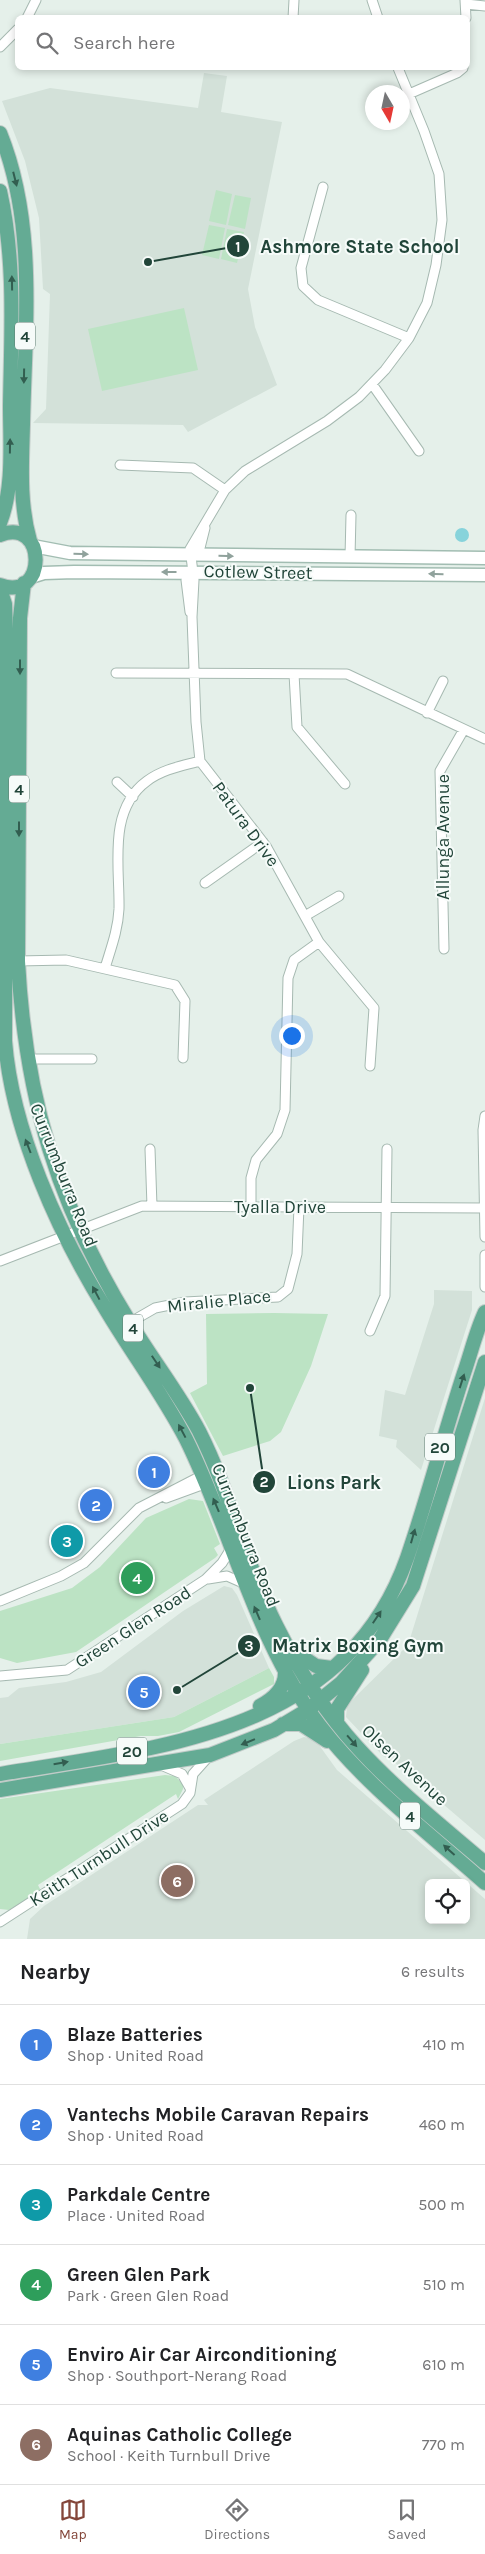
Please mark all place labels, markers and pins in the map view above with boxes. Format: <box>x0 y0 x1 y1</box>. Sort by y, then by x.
callout: Ashmore State School <box>225 229 469 263</box>
pin: 1 <box>138 1453 170 1491</box>
callout: Lions Park <box>252 1465 391 1499</box>
pin: 2 <box>80 1486 112 1524</box>
pin: 3 <box>51 1522 83 1560</box>
pin: 4 <box>121 1559 153 1597</box>
callout: Matrix Boxing Gym <box>237 1629 454 1663</box>
pin: 5 <box>128 1673 160 1711</box>
pin: 6 <box>161 1862 193 1900</box>

